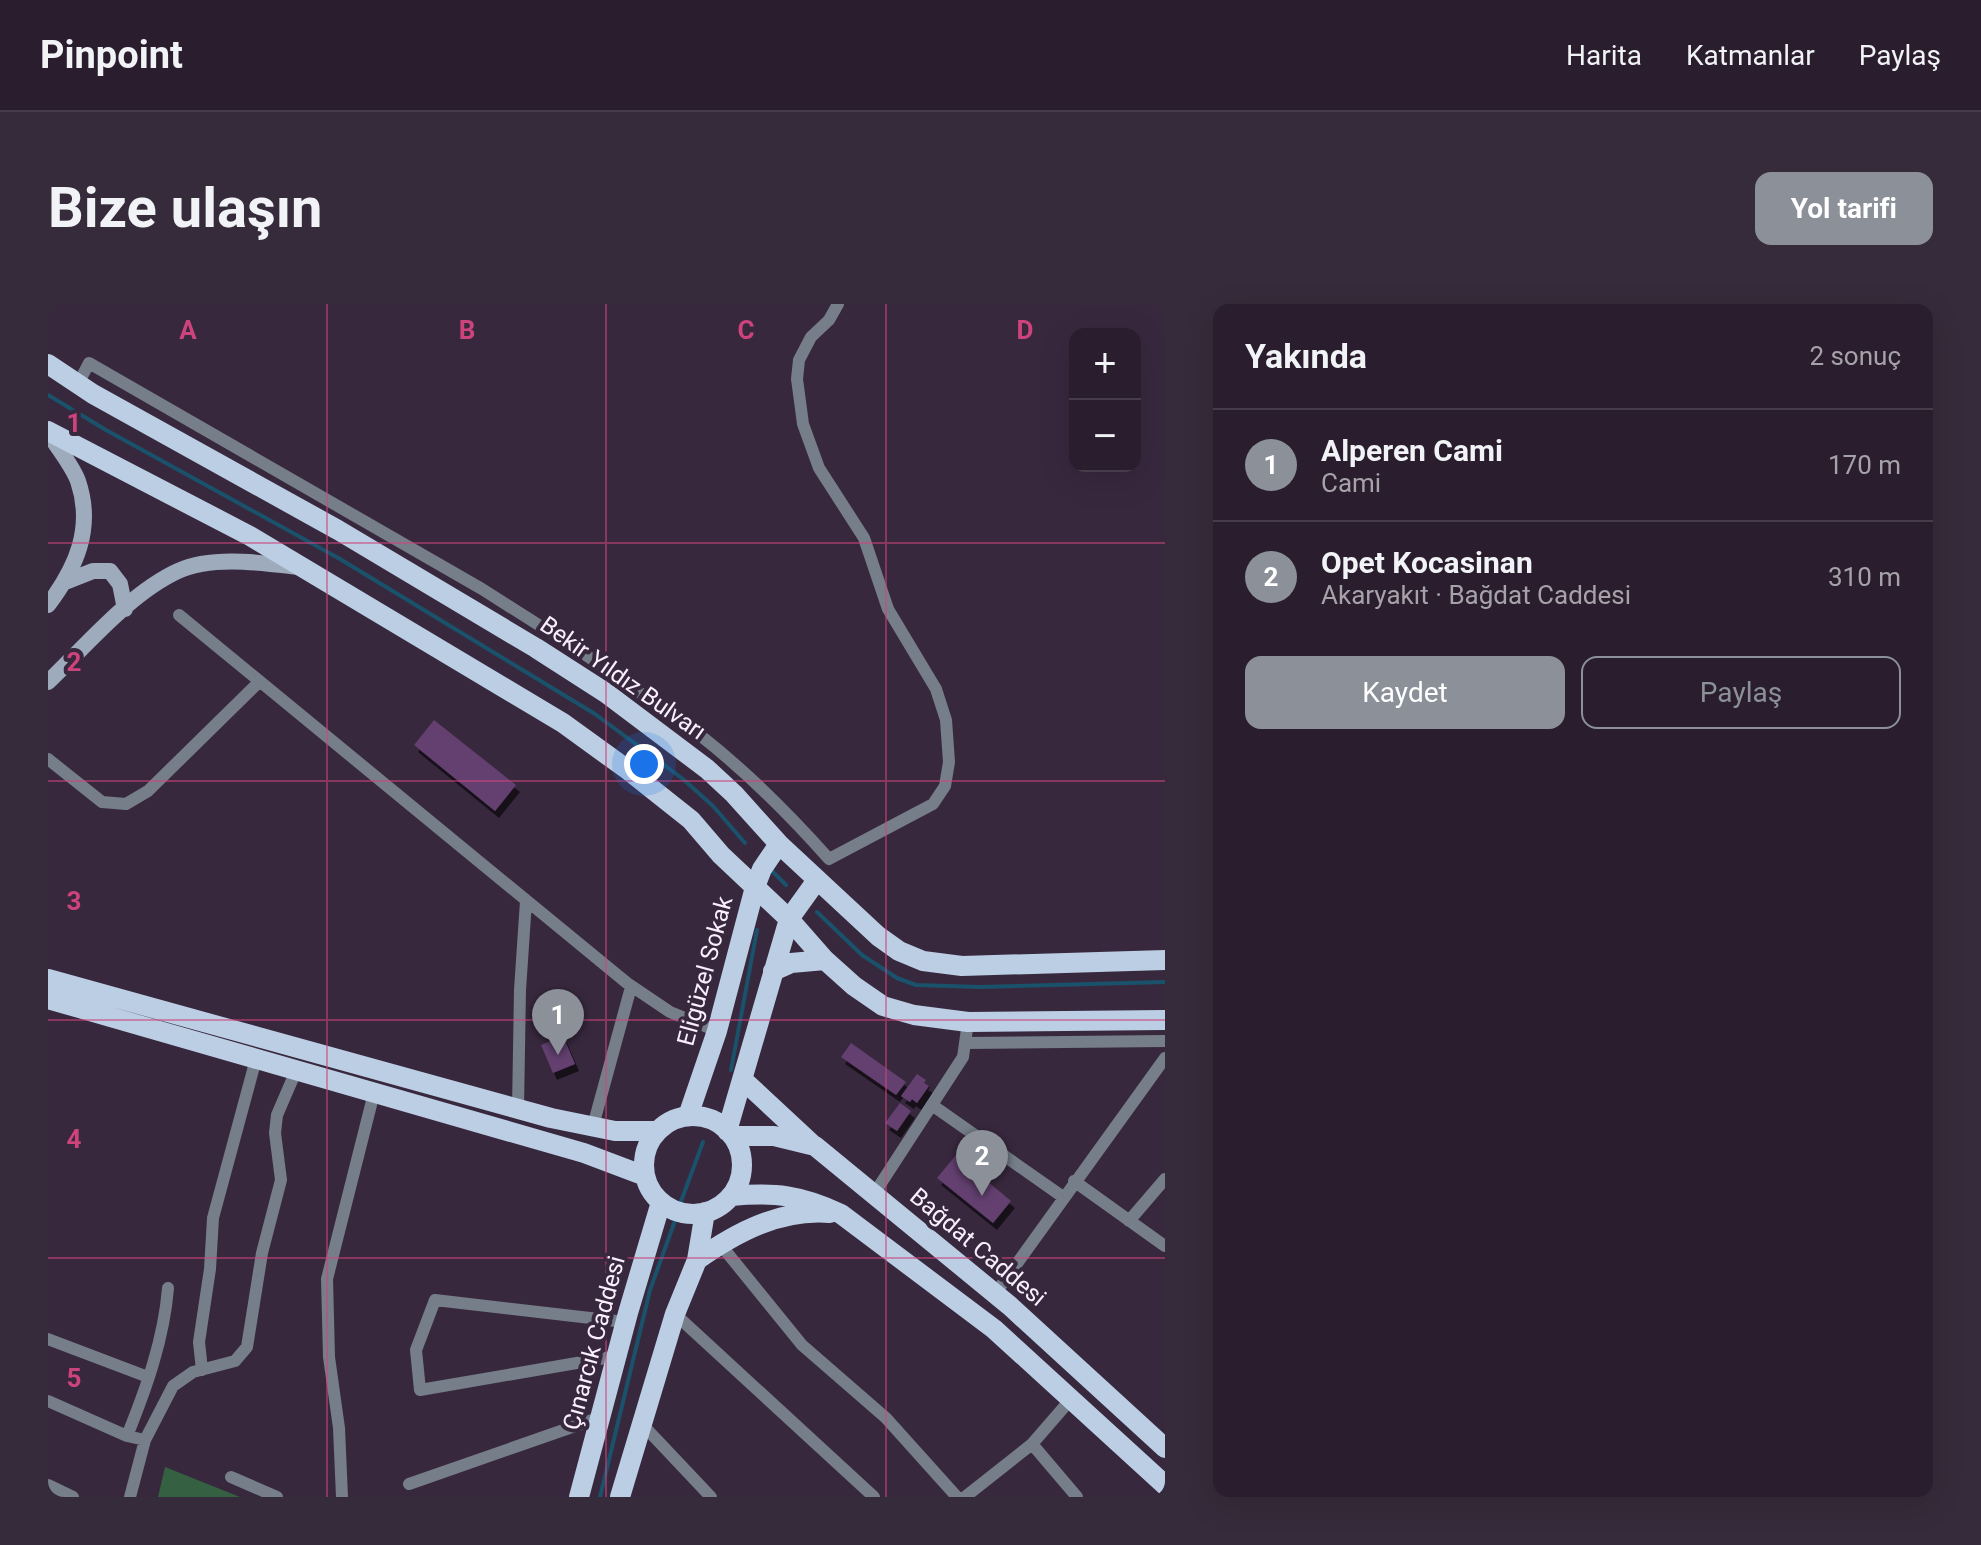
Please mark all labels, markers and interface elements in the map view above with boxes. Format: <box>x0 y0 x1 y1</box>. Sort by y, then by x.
text: Pinpoint <box>40 33 183 77</box>
text: Harita <box>1566 39 1642 72</box>
text: Katmanlar <box>1686 39 1815 72</box>
text: Paylaş <box>1859 39 1941 72</box>
button: Yol tarifi <box>1755 172 1933 245</box>
text: Bize ulaşın <box>48 175 322 241</box>
text: A <box>179 315 197 345</box>
text: B <box>459 315 475 345</box>
text: C <box>737 315 755 345</box>
text: D <box>1017 315 1033 345</box>
map controls <box>1069 328 1141 472</box>
button: + <box>1069 328 1141 400</box>
text: Yakında <box>1245 336 1367 376</box>
text: 2 sonuç <box>1809 341 1901 371</box>
button: − <box>1069 400 1141 472</box>
text: 1 <box>67 408 81 438</box>
text: Alperen Cami <box>1321 433 1503 468</box>
text: 1 <box>1264 450 1278 480</box>
text: 170 m <box>1828 450 1901 480</box>
text: Cami <box>1321 468 1381 498</box>
text: Opet Kocasinan <box>1321 545 1533 580</box>
text: 2 <box>1264 562 1278 592</box>
text: 310 m <box>1828 562 1901 592</box>
text: Akaryakıt · Bağdat Caddesi <box>1321 580 1631 610</box>
street label: Bekir Yıldız Bulvarı <box>535 610 711 746</box>
text: 2 <box>67 647 81 677</box>
button: Kaydet <box>1245 656 1565 729</box>
button: Paylaş <box>1581 656 1901 729</box>
your location <box>624 744 664 784</box>
text: 3 <box>67 886 81 916</box>
street label: Eligüzel Sokak <box>672 892 739 1049</box>
pin: 1 <box>532 989 584 1055</box>
text: 4 <box>67 1124 82 1154</box>
pin: 2 <box>956 1130 1008 1196</box>
street label: Bağdat Caddesi <box>904 1182 1052 1312</box>
street label: Çınarcık Caddesi <box>557 1253 631 1433</box>
text: 5 <box>67 1363 81 1393</box>

